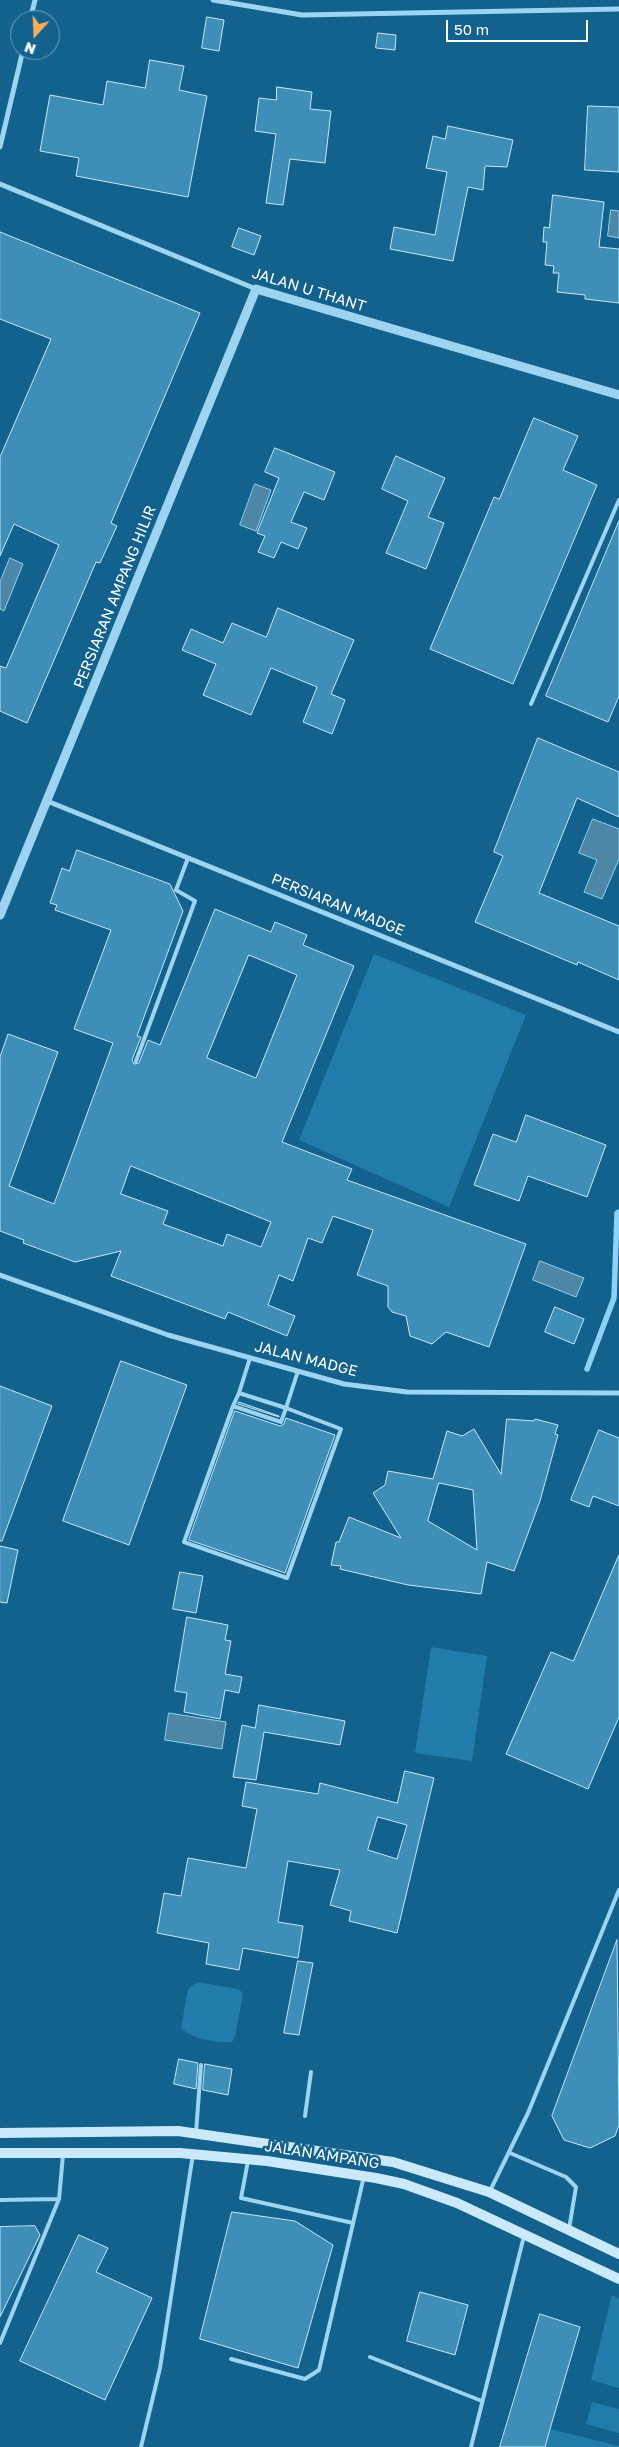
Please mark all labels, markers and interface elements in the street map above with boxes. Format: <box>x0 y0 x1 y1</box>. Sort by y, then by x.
north arrow <box>10 10 60 60</box>
scale bar <box>449 10 592 42</box>
text: 50 m <box>454 20 489 38</box>
text: N <box>22 39 38 58</box>
street label: JALAN U THANT <box>250 264 368 316</box>
street label: PERSIARAN AMPANG HILIR <box>70 503 160 691</box>
street label: PERSIARAN MADGE <box>269 870 407 940</box>
street label: JALAN MADGE <box>253 1338 359 1380</box>
street label: JALAN AMPANG <box>263 2137 381 2173</box>

